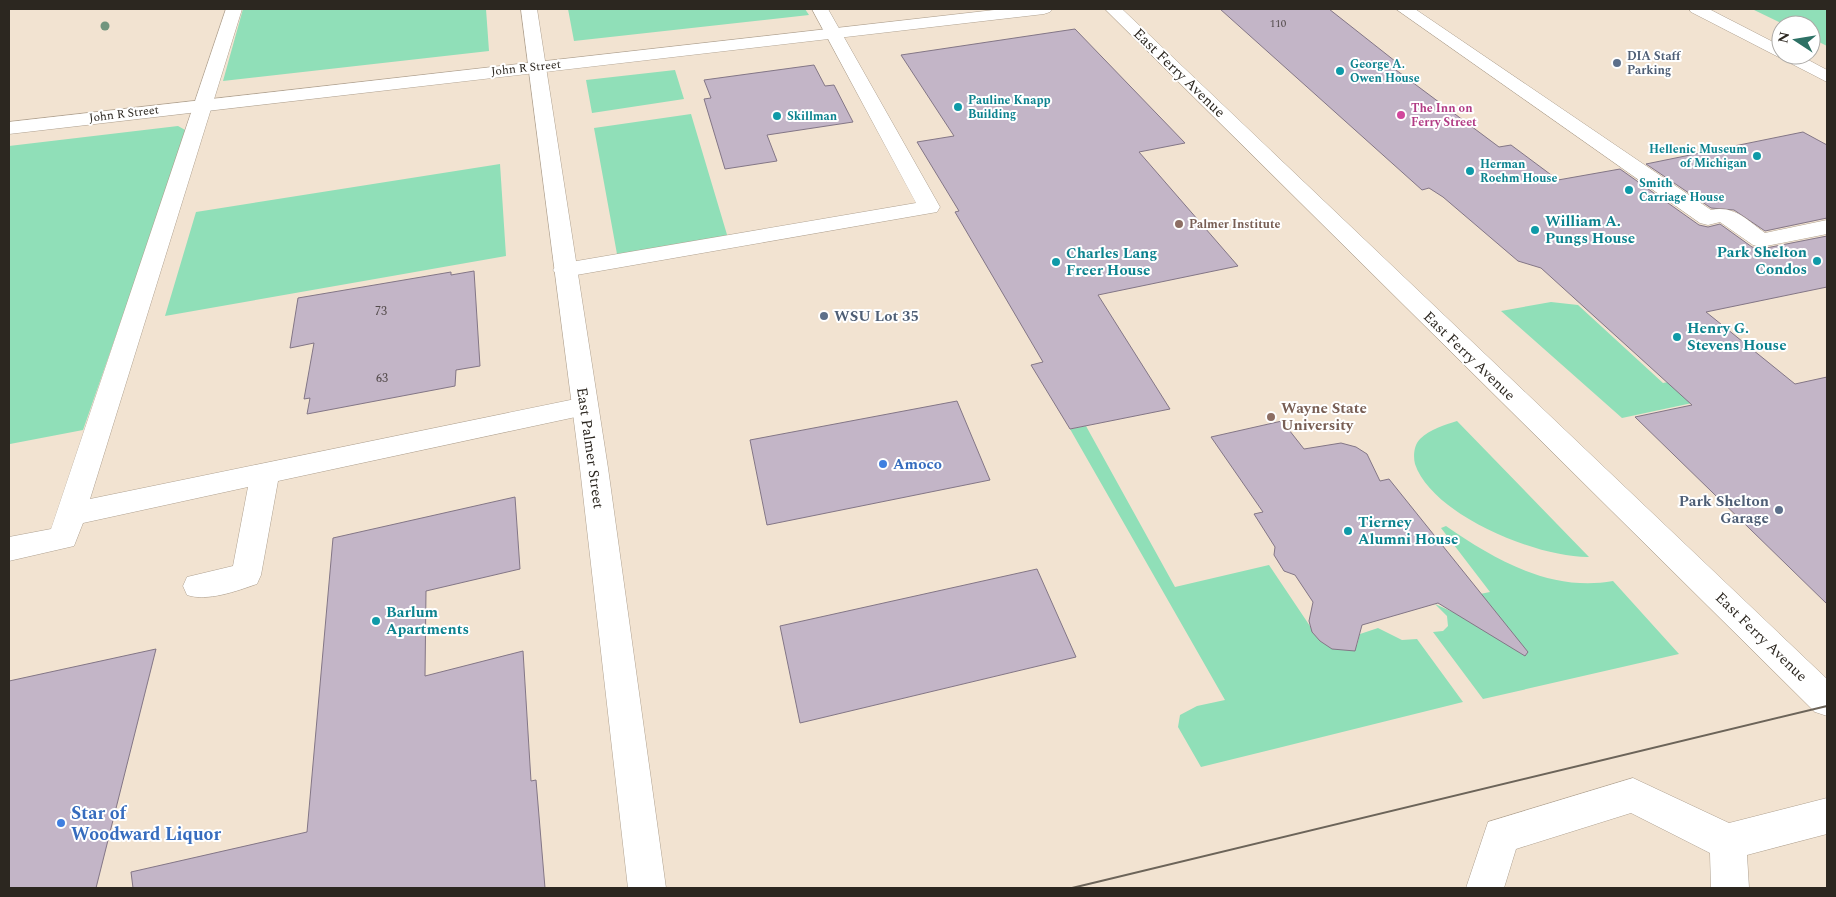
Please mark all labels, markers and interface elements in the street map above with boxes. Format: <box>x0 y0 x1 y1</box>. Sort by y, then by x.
house number: 110 <box>1270 15 1287 32</box>
north arrow <box>1771 15 1821 65</box>
street label: East Ferry Avenue <box>1128 23 1230 123</box>
text: N <box>1772 30 1795 45</box>
place label: DIA Staff Parking <box>1627 47 1682 80</box>
street label: John R Street <box>490 55 562 81</box>
place label: George A. Owen House <box>1350 55 1420 88</box>
marker: DIA Staff Parking <box>1611 57 1623 69</box>
marker: George A. Owen House <box>1334 65 1346 77</box>
place label: Pauline Knapp Building <box>968 91 1051 124</box>
place label: The Inn on Ferry Street <box>1411 99 1477 132</box>
street label: John R Street <box>88 100 160 128</box>
marker: Pauline Knapp Building <box>952 101 964 113</box>
place label: Skillman <box>787 107 838 126</box>
marker: The Inn on Ferry Street <box>1395 109 1407 121</box>
marker: Skillman <box>771 110 783 122</box>
place label: Hellenic Museum of Michigan <box>1649 140 1748 173</box>
marker: Hellenic Museum of Michigan <box>1751 150 1763 162</box>
place label: Herman Roehm House <box>1480 155 1557 188</box>
marker: Herman Roehm House <box>1464 165 1476 177</box>
place label: Smith Carriage House <box>1639 174 1724 207</box>
marker: Smith Carriage House <box>1623 184 1635 196</box>
place label: William A. Pungs House <box>1545 210 1635 250</box>
place label: Palmer Institute <box>1189 215 1280 234</box>
marker: Palmer Institute <box>1173 218 1185 230</box>
marker: William A. Pungs House <box>1529 224 1541 236</box>
place label: Park Shelton Condos <box>1717 241 1807 281</box>
place label: Charles Lang Freer House <box>1066 242 1157 282</box>
marker: Park Shelton Condos <box>1811 255 1823 267</box>
marker: Charles Lang Freer House <box>1050 256 1062 268</box>
house number: 73 <box>375 302 387 321</box>
place label: WSU Lot 35 <box>834 305 919 328</box>
street label: East Ferry Avenue <box>1418 306 1520 406</box>
marker: WSU Lot 35 <box>818 310 830 322</box>
place label: Henry G. Stevens House <box>1687 317 1787 357</box>
marker: Henry G. Stevens House <box>1671 331 1683 343</box>
house number: 63 <box>376 369 388 388</box>
street label: East Palmer Street <box>570 386 610 510</box>
place label: Wayne State University <box>1281 397 1367 437</box>
marker: Wayne State University <box>1265 411 1277 423</box>
place label: Amoco <box>893 453 942 476</box>
marker: Amoco <box>877 458 889 470</box>
place label: Park Shelton Garage <box>1679 490 1769 530</box>
marker: Park Shelton Garage <box>1773 504 1785 516</box>
place label: Tierney Alumni House <box>1358 511 1458 551</box>
marker: Tierney Alumni House <box>1342 525 1354 537</box>
street label: East Ferry Avenue <box>1710 587 1812 687</box>
place label: Barlum Apartments <box>386 601 469 641</box>
marker: Barlum Apartments <box>370 615 382 627</box>
place label: Star of Woodward Liquor <box>71 800 221 848</box>
marker: Star of Woodward Liquor <box>55 817 67 829</box>

